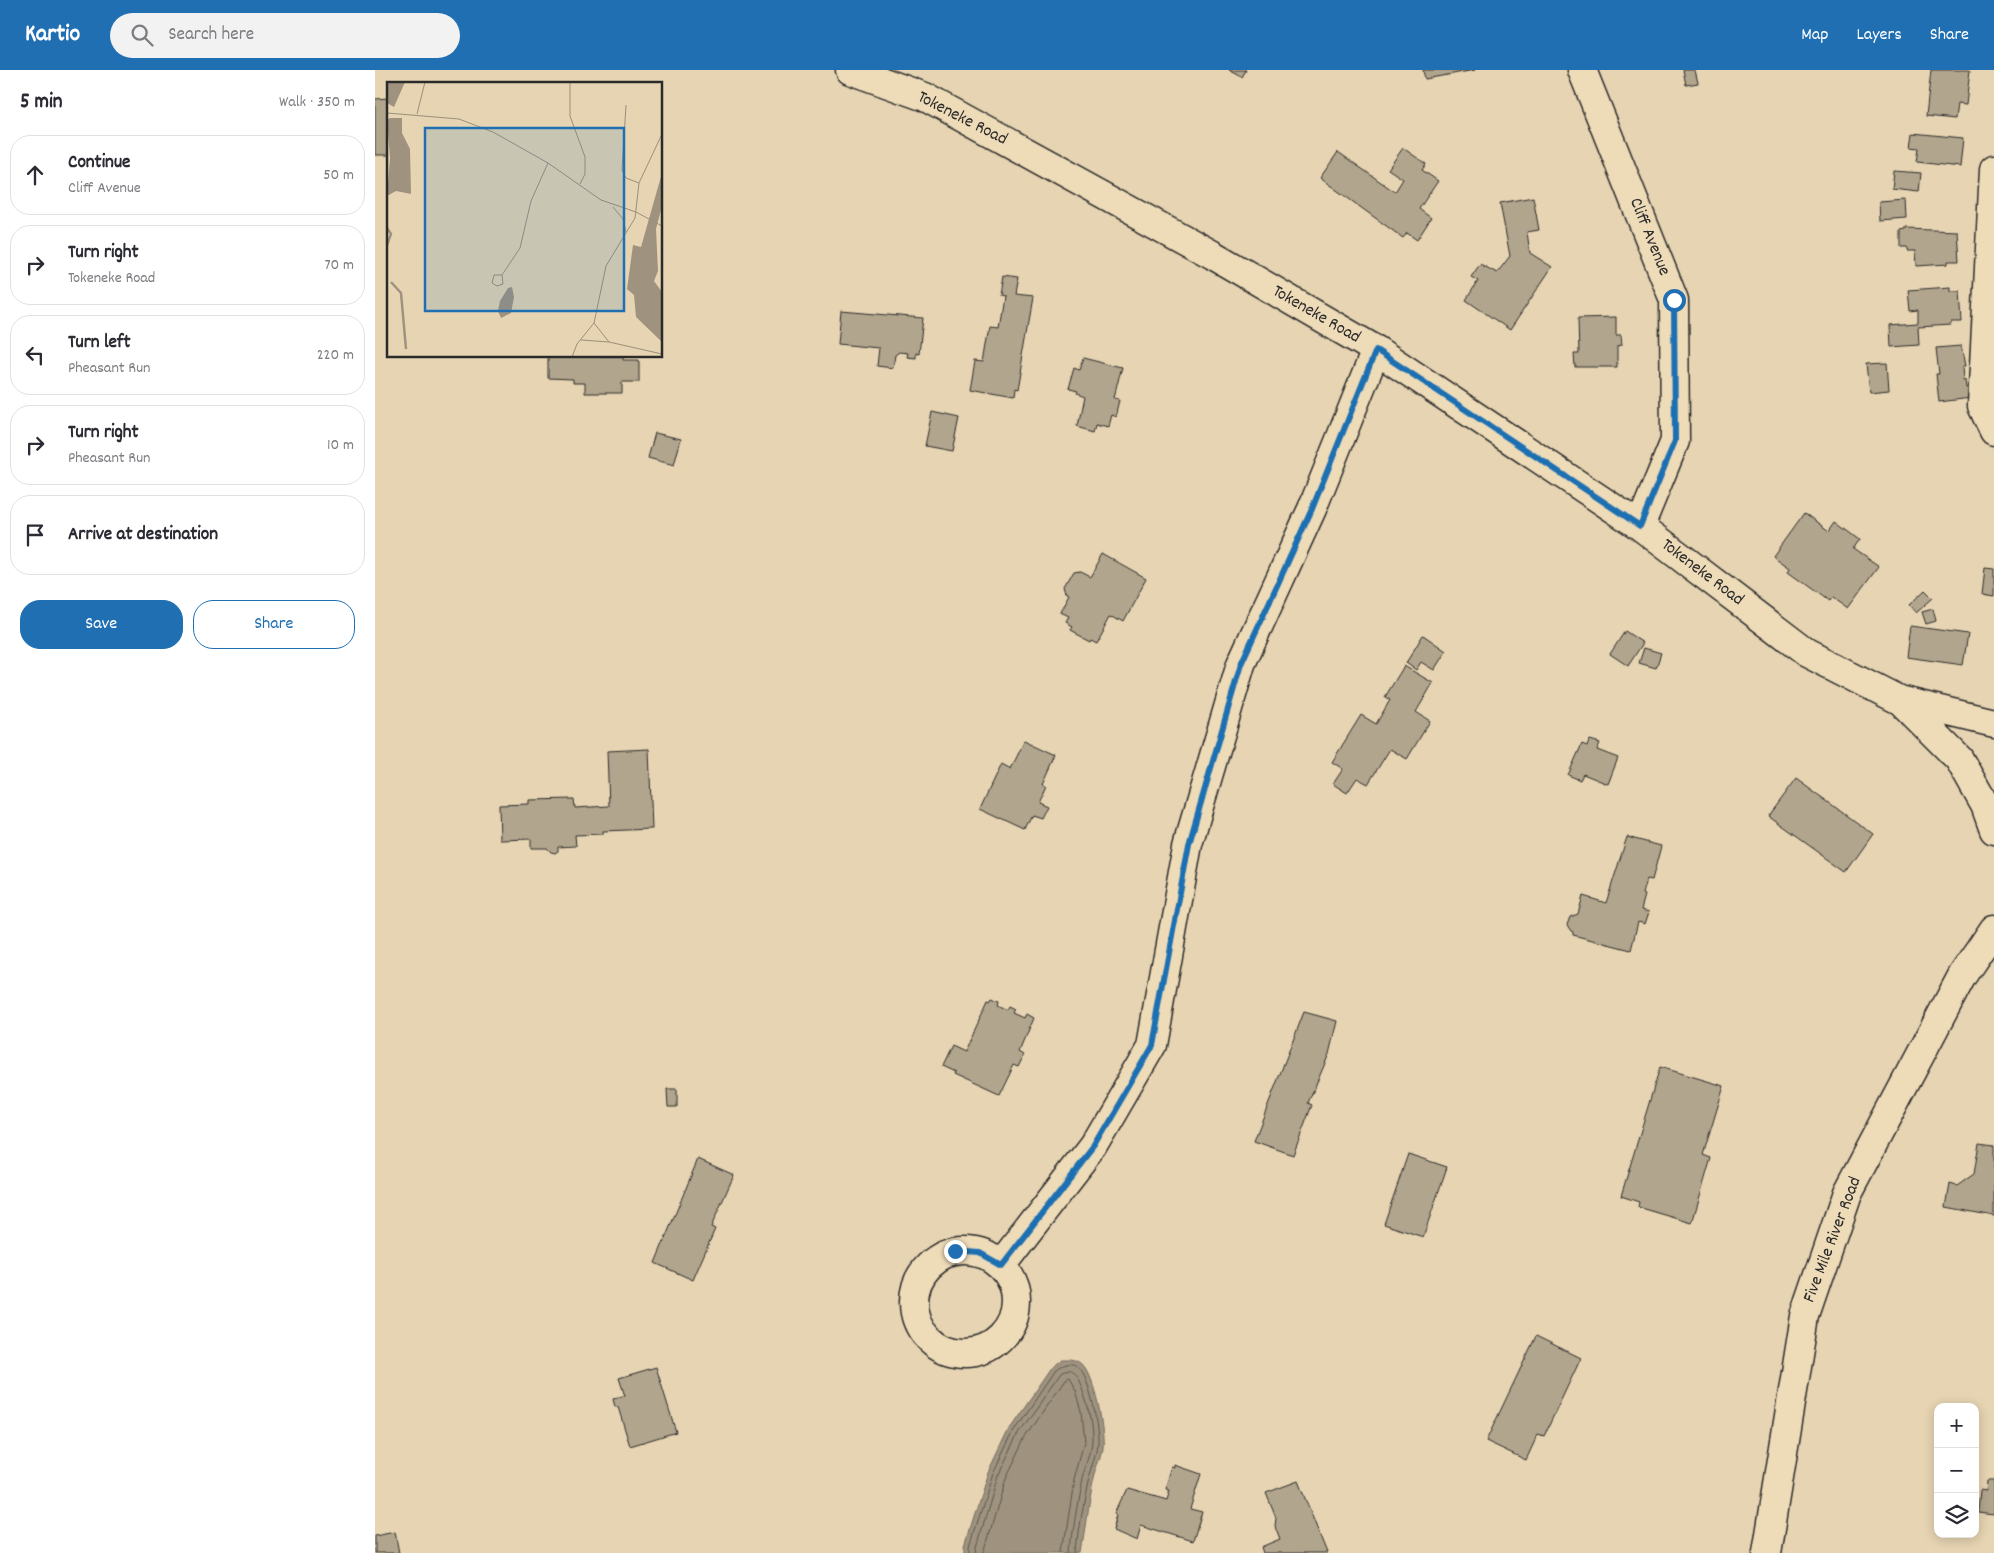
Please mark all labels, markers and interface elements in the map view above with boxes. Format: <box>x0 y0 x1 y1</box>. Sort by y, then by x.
search box <box>110 13 460 58</box>
text: Kartio <box>25 18 80 52</box>
icon: search <box>128 21 156 49</box>
text: Search here <box>168 22 254 49</box>
text: Map <box>1801 23 1828 48</box>
text: Layers <box>1856 23 1902 48</box>
text: Share <box>1930 23 1969 48</box>
inset map <box>387 82 663 358</box>
street label: Tokeneke Road <box>913 86 1011 152</box>
text: 5 min <box>20 88 63 118</box>
text: Walk · 350 m <box>279 91 355 114</box>
text: Continue <box>68 150 130 177</box>
icon: ahead <box>21 161 49 189</box>
text: 50 m <box>323 164 354 187</box>
text: Cliff Avenue <box>68 177 141 200</box>
street label: Cliff Avenue <box>1622 194 1676 280</box>
text: Turn right <box>68 240 139 267</box>
icon: right <box>21 251 49 279</box>
text: 70 m <box>324 254 354 277</box>
text: Tokeneke Road <box>68 267 155 290</box>
street label: Tokeneke Road <box>1267 280 1365 350</box>
route start <box>1663 289 1686 312</box>
text: Turn left <box>68 330 131 357</box>
icon: left <box>21 341 49 369</box>
text: 220 m <box>317 344 354 367</box>
text: Pheasant Run <box>68 357 150 380</box>
text: Turn right <box>68 420 139 447</box>
icon: right <box>21 431 49 459</box>
text: 10 m <box>327 434 354 457</box>
text: Pheasant Run <box>68 447 150 470</box>
icon: arrive <box>21 521 49 549</box>
text: Arrive at destination <box>68 522 218 549</box>
street label: Tokeneke Road <box>1655 533 1749 613</box>
button: Save <box>20 600 183 649</box>
button: Share <box>193 600 355 649</box>
street label: Five Mile River Road <box>1798 1173 1868 1307</box>
route end <box>944 1240 967 1263</box>
map controls <box>1934 1403 1979 1538</box>
button: + <box>1934 1403 1979 1448</box>
button: − <box>1934 1448 1979 1493</box>
button: layers <box>1934 1493 1979 1538</box>

